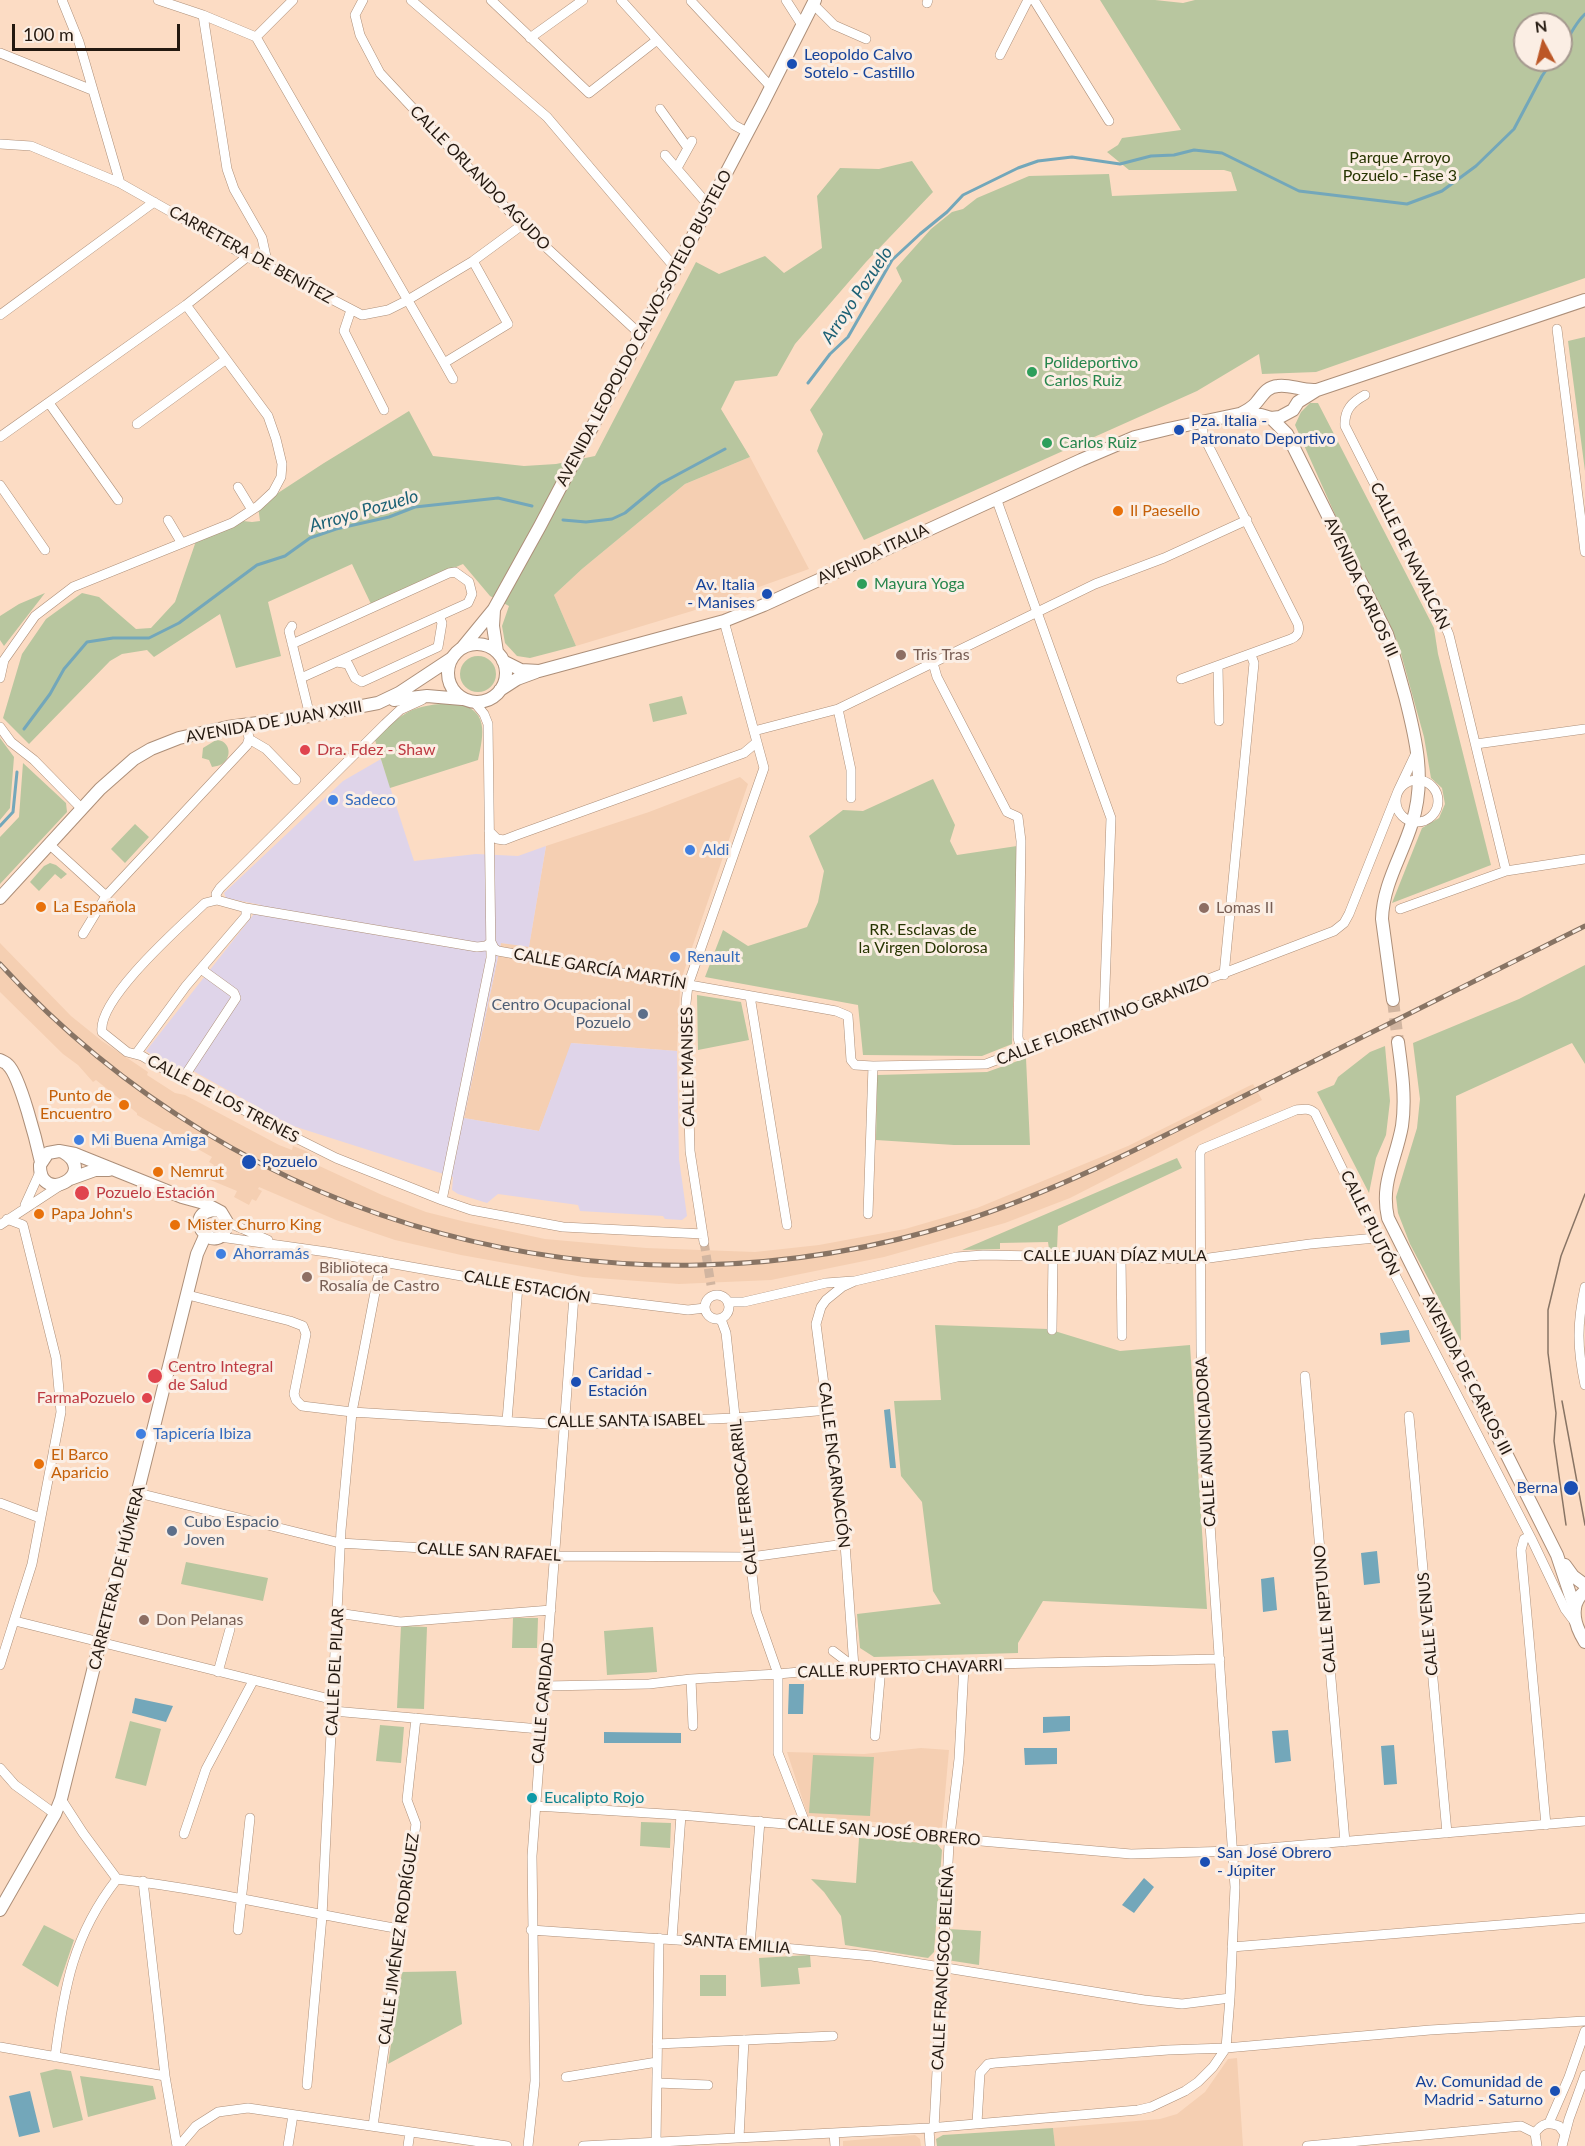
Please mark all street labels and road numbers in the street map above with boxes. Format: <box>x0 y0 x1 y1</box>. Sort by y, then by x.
street label: CALLE ORLANDO AGUDO <box>406 102 554 254</box>
street label: AVENIDA LEOPOLDO CALVO-SOTELO BUSTELO <box>552 167 736 489</box>
street label: CARRETERA DE BENÍTEZ <box>166 202 336 308</box>
street label: CALLE DE NAVALCÁN <box>1366 479 1454 633</box>
street label: AVENIDA CARLOS III <box>1320 514 1402 660</box>
street label: AVENIDA ITALIA <box>814 520 932 588</box>
street label: AVENIDA DE JUAN XXIII <box>184 697 364 747</box>
street label: CALLE GARCÍA MARTÍN <box>512 944 688 994</box>
street label: CALLE FLORENTINO GRANIZO <box>994 970 1212 1070</box>
street label: CALLE MANISES <box>677 1007 699 1127</box>
street label: CALLE DE LOS TRENES <box>144 1051 302 1147</box>
street label: CALLE PLUTÓN <box>1336 1167 1404 1279</box>
street label: CALLE JUAN DÍAZ MULA <box>1023 1246 1207 1266</box>
street label: CALLE ESTACIÓN <box>462 1266 592 1308</box>
street label: AVENIDA DE CARLOS III <box>1418 1292 1516 1458</box>
street label: CALLE ANUNCIADORA <box>1192 1357 1220 1527</box>
street label: CALLE ENCARNACIÓN <box>814 1381 854 1549</box>
street label: CALLE SANTA ISABEL <box>547 1410 705 1432</box>
street label: CALLE FERROCARRIL <box>726 1418 762 1576</box>
street label: CARRETERA DE HÚMERA <box>85 1484 149 1672</box>
street label: CALLE SAN RAFAEL <box>417 1539 561 1565</box>
street label: CALLE NEPTUNO <box>1310 1544 1340 1674</box>
street label: CALLE VENUS <box>1414 1571 1442 1677</box>
street label: CALLE DEL PILAR <box>322 1608 348 1736</box>
street label: CALLE CARIDAD <box>528 1641 558 1765</box>
street label: CALLE RUPERTO CHAVARRI <box>797 1656 1003 1682</box>
street label: CALLE SAN JOSÉ OBRERO <box>787 1814 981 1850</box>
street label: CALLE JIMÉNEZ RODRÍGUEZ <box>375 1832 423 2046</box>
street label: CALLE FRANCISCO BELEÑA <box>928 1865 958 2071</box>
street label: SANTA EMILIA <box>683 1930 791 1958</box>

